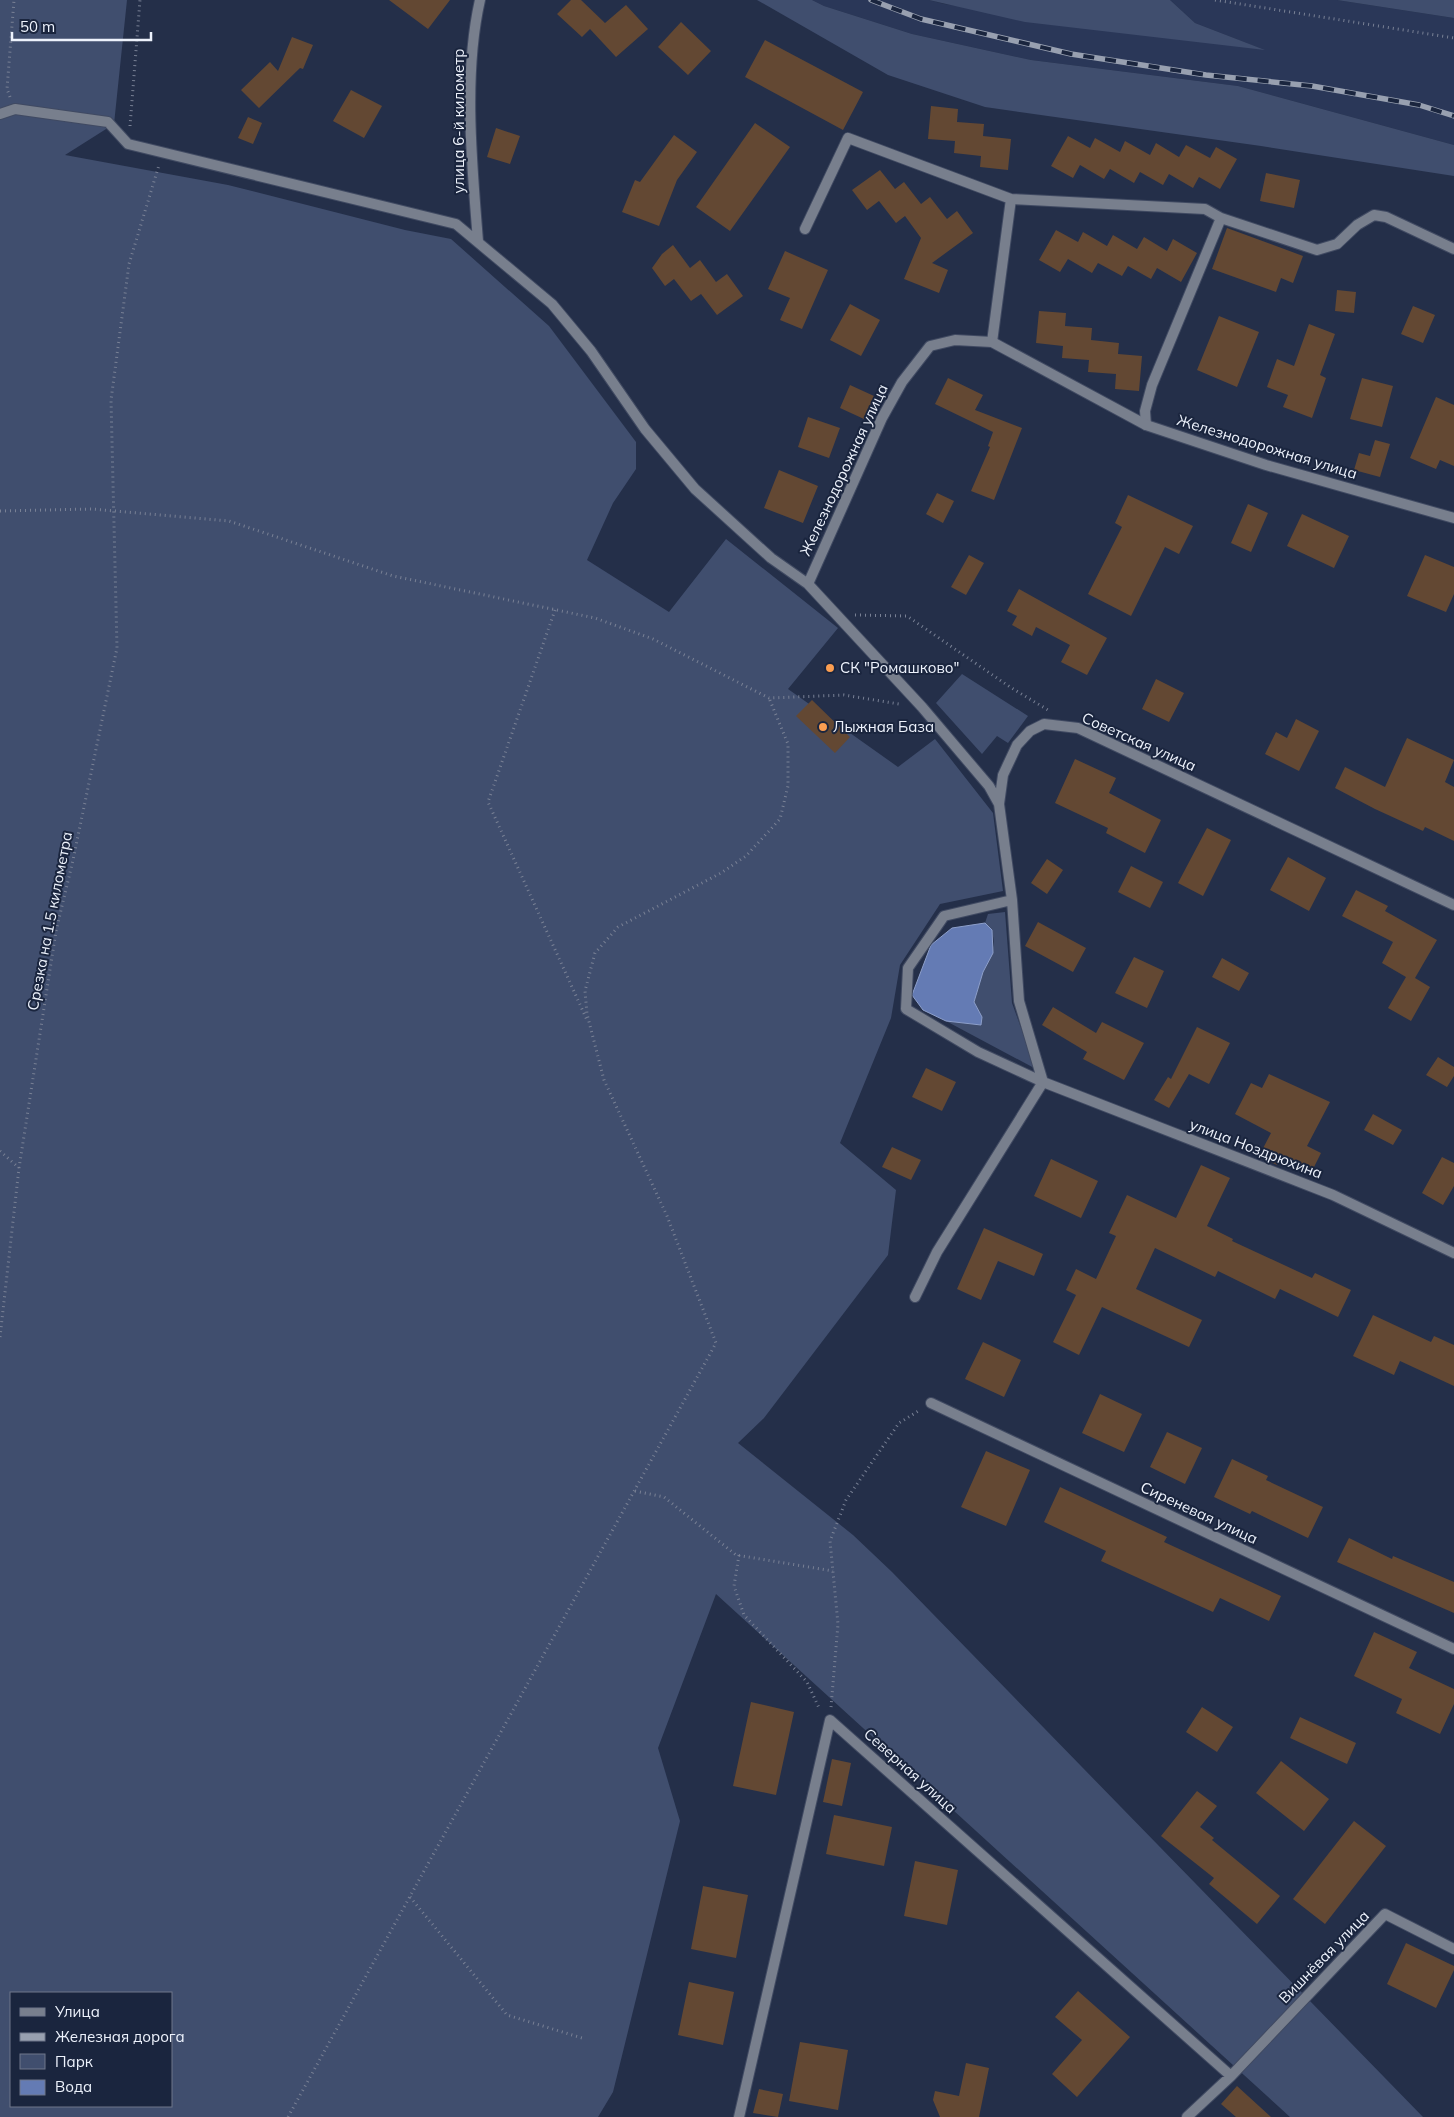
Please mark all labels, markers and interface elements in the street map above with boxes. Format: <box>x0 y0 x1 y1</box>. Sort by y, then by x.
scale bar <box>12 10 151 42</box>
text: 50 m <box>20 17 55 36</box>
street label: улица 6-й километр <box>449 49 468 193</box>
street label: Железнодорожная улица <box>795 381 892 559</box>
street label: Железнодорожная улица <box>1175 410 1360 483</box>
place label: СК "Ромашково" <box>840 658 959 677</box>
marker: СК "Ромашково" <box>824 662 836 674</box>
street label: Советская улица <box>1079 708 1199 775</box>
place label: Лыжная База <box>833 717 934 736</box>
marker: Лыжная База <box>817 721 829 733</box>
street label: Срезка на 1.5 километра <box>23 830 76 1012</box>
street label: улица Ноздрюхина <box>1187 1114 1325 1183</box>
street label: Сиреневая улица <box>1138 1477 1261 1548</box>
street label: Северная улица <box>860 1724 961 1817</box>
street label: Вишнёвая улица <box>1274 1906 1373 2007</box>
legend <box>10 1992 172 2107</box>
text: Улица <box>54 2002 100 2021</box>
text: Железная дорога <box>55 2027 185 2046</box>
text: Парк <box>55 2052 94 2071</box>
text: Вода <box>55 2077 92 2096</box>

